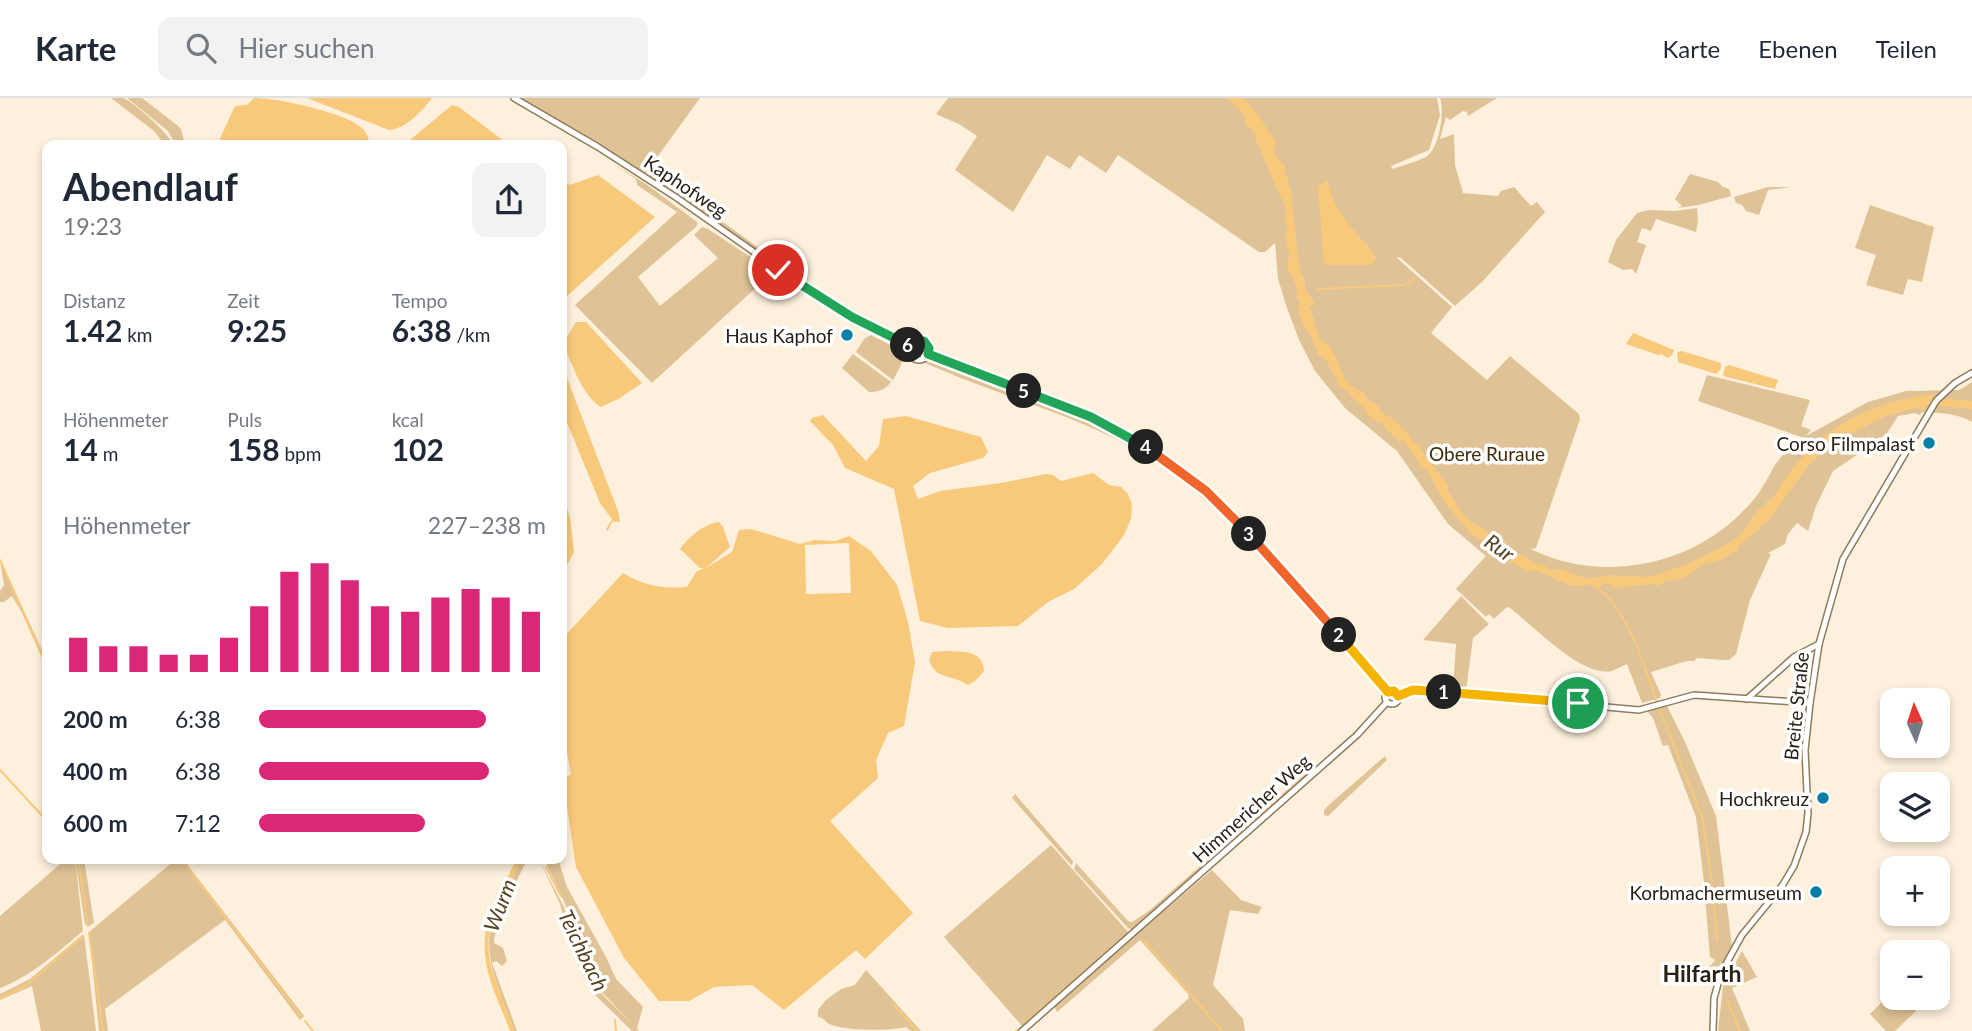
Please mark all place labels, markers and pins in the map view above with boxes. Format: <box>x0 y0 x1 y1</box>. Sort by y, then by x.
pin <box>748 240 808 300</box>
place label: Haus Kaphof <box>725 324 833 347</box>
marker: Haus Kaphof <box>839 327 855 343</box>
pin: 6 <box>890 328 926 362</box>
pin: 5 <box>1006 374 1042 408</box>
pin: 4 <box>1128 430 1164 464</box>
place label: Corso Filmpalast <box>1777 432 1915 455</box>
marker: Corso Filmpalast <box>1921 435 1937 451</box>
pin: 3 <box>1232 516 1266 551</box>
pin: 2 <box>1322 618 1356 652</box>
pin <box>1548 673 1608 733</box>
pin: 1 <box>1426 674 1462 710</box>
place label: Hochkreuz <box>1719 787 1809 810</box>
marker: Hochkreuz <box>1815 790 1831 806</box>
place label: Korbmachermuseum <box>1629 881 1802 904</box>
marker: Korbmachermuseum <box>1808 884 1824 900</box>

